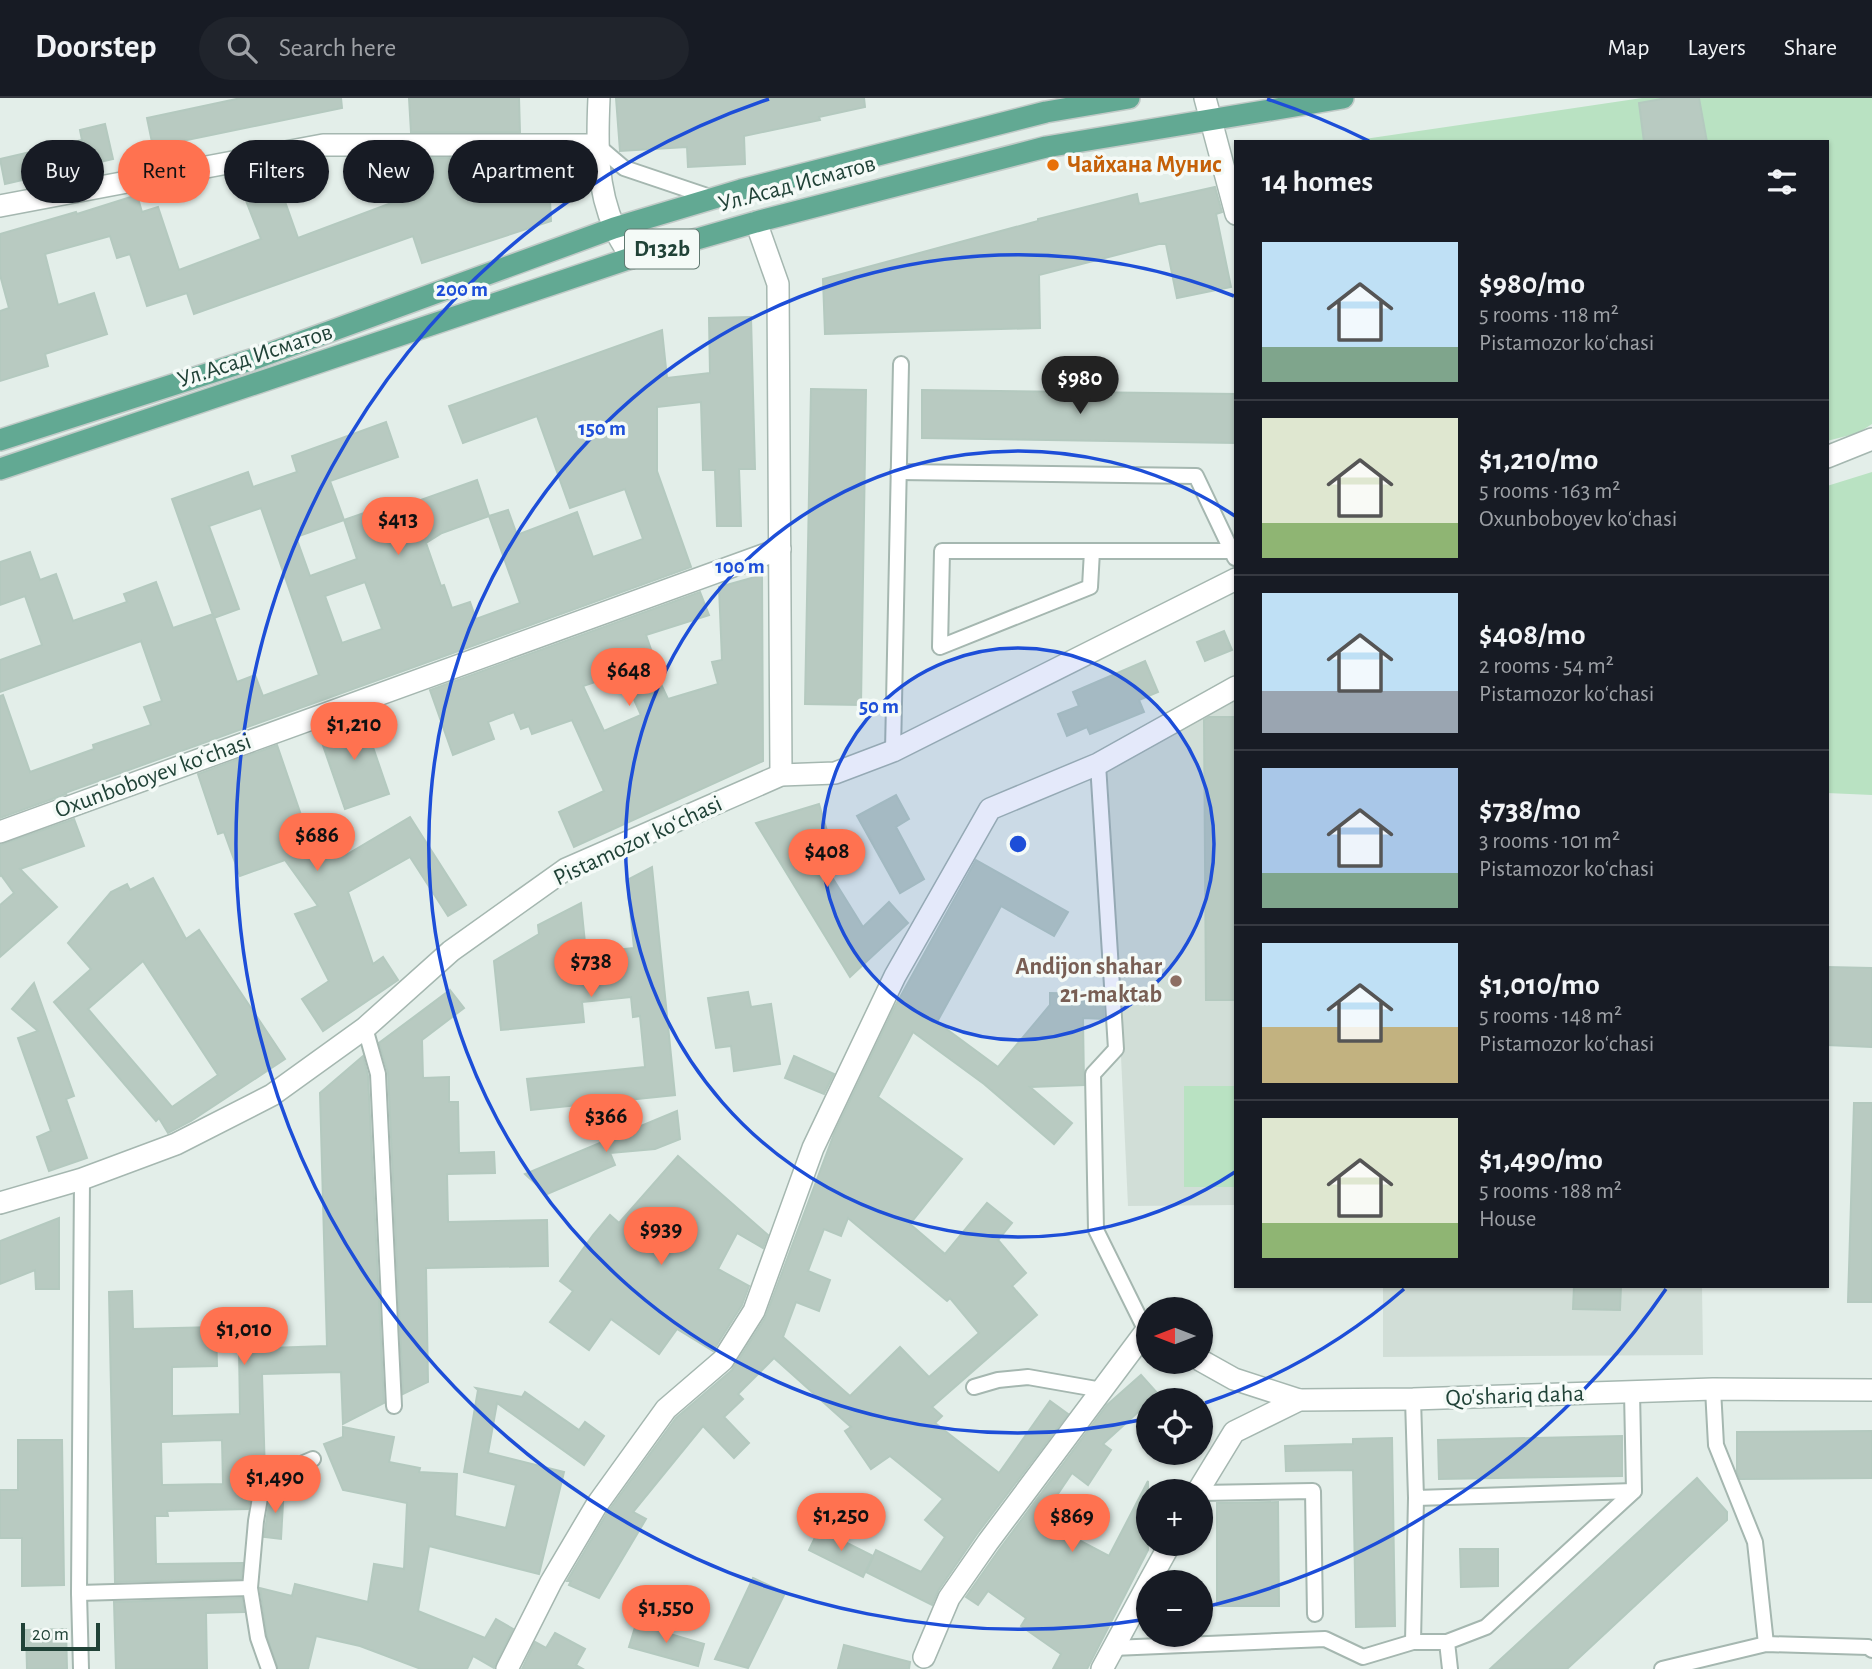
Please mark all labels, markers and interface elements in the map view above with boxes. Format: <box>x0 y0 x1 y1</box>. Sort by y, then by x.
search box <box>199 17 689 80</box>
icon: search <box>223 29 261 67</box>
text: Doorstep <box>35 31 157 64</box>
text: Search here <box>279 35 396 61</box>
text: Map <box>1607 36 1649 60</box>
text: Layers <box>1687 36 1746 60</box>
text: Share <box>1784 36 1837 60</box>
chip: Buy <box>21 140 104 203</box>
chip: Rent <box>118 140 210 203</box>
chip: Filters <box>224 140 329 203</box>
chip: New <box>343 140 434 203</box>
chip: Apartment <box>448 140 598 203</box>
street label: Ул.Асад Исматов <box>716 152 878 216</box>
place label: Чайхана Мунис <box>1067 153 1222 177</box>
marker: Чайхана Мунис <box>1045 157 1061 173</box>
icon: filters <box>1763 163 1801 201</box>
text: 14 homes <box>1262 167 1373 197</box>
road number: D132b <box>625 230 699 268</box>
text: $980/mo <box>1479 269 1585 299</box>
icon: home <box>1318 270 1402 354</box>
text: 200 m <box>436 279 488 300</box>
text: 5 rooms · 118 m² <box>1479 304 1619 327</box>
street label: Ул.Асад Исматов <box>175 320 335 392</box>
text: Pistamozor koʻchasi <box>1479 332 1654 355</box>
pin: $980 <box>1039 356 1121 416</box>
text: $980 <box>1058 367 1102 390</box>
text: 150 m <box>578 418 626 439</box>
text: $1,210/mo <box>1479 445 1598 475</box>
icon: home <box>1318 446 1402 530</box>
text: 5 rooms · 163 m² <box>1479 480 1620 503</box>
pin: $413 <box>357 498 439 557</box>
text: $413 <box>378 508 418 531</box>
text: Oxunboboyev koʻchasi <box>1479 508 1677 531</box>
text: 100 m <box>715 556 765 577</box>
text: $408/mo <box>1479 620 1586 650</box>
icon: home <box>1318 621 1402 705</box>
pin: $648 <box>588 648 670 708</box>
text: 2 rooms · 54 m² <box>1479 655 1614 678</box>
text: $648 <box>607 659 651 682</box>
text: Pistamozor koʻchasi <box>1479 683 1654 706</box>
text: 50 m <box>859 696 899 717</box>
pin: $1,210 <box>297 702 411 762</box>
text: $1,210 <box>327 713 382 736</box>
street label: Oxunboboyev koʻchasi <box>52 729 254 823</box>
street label: Pistamozor koʻchasi <box>550 791 726 891</box>
text: $738/mo <box>1479 795 1581 825</box>
icon: home <box>1318 796 1402 880</box>
pin: $686 <box>276 814 358 873</box>
text: $686 <box>295 824 339 847</box>
pin: $408 <box>786 830 868 889</box>
text: 3 rooms · 101 m² <box>1479 830 1620 853</box>
centre of rings <box>1006 832 1030 856</box>
text: $408 <box>804 840 850 863</box>
text: Pistamozor koʻchasi <box>1479 858 1654 881</box>
pin: $738 <box>550 940 632 999</box>
text: $738 <box>570 950 612 973</box>
place label: Andijon shahar 21-maktab <box>1015 955 1163 1007</box>
text: $1,010/mo <box>1479 970 1600 1000</box>
icon: home <box>1318 971 1402 1055</box>
marker: Andijon shahar 21-maktab <box>1168 973 1184 989</box>
text: 5 rooms · 148 m² <box>1479 1005 1622 1028</box>
text: Pistamozor koʻchasi <box>1479 1033 1654 1056</box>
pin: $366 <box>565 1094 647 1154</box>
text: $366 <box>585 1105 627 1128</box>
text: $1,490/mo <box>1479 1145 1603 1175</box>
icon: home <box>1318 1146 1402 1230</box>
text: 5 rooms · 188 m² <box>1479 1180 1622 1203</box>
pin: $939 <box>620 1208 702 1267</box>
text: House <box>1479 1208 1536 1231</box>
text: $939 <box>640 1218 682 1241</box>
north arrow <box>1136 1297 1213 1374</box>
map controls <box>1136 1297 1213 1647</box>
pin: $1,010 <box>187 1308 301 1367</box>
text: $1,010 <box>216 1318 272 1341</box>
street label: Qo'shariq daha <box>1445 1382 1585 1410</box>
button: locate <box>1136 1388 1213 1465</box>
pin: $1,490 <box>218 1456 332 1515</box>
text: $1,490 <box>246 1466 304 1489</box>
button: + <box>1136 1479 1213 1556</box>
pin: $1,250 <box>784 1494 898 1553</box>
pin: $869 <box>1031 1494 1113 1554</box>
text: $1,250 <box>813 1504 869 1527</box>
text: $869 <box>1050 1505 1094 1528</box>
button: − <box>1136 1570 1213 1647</box>
pin: $1,550 <box>609 1586 723 1645</box>
text: $1,550 <box>638 1596 694 1619</box>
scale bar <box>21 1620 100 1652</box>
text: 20 m <box>32 1625 69 1644</box>

